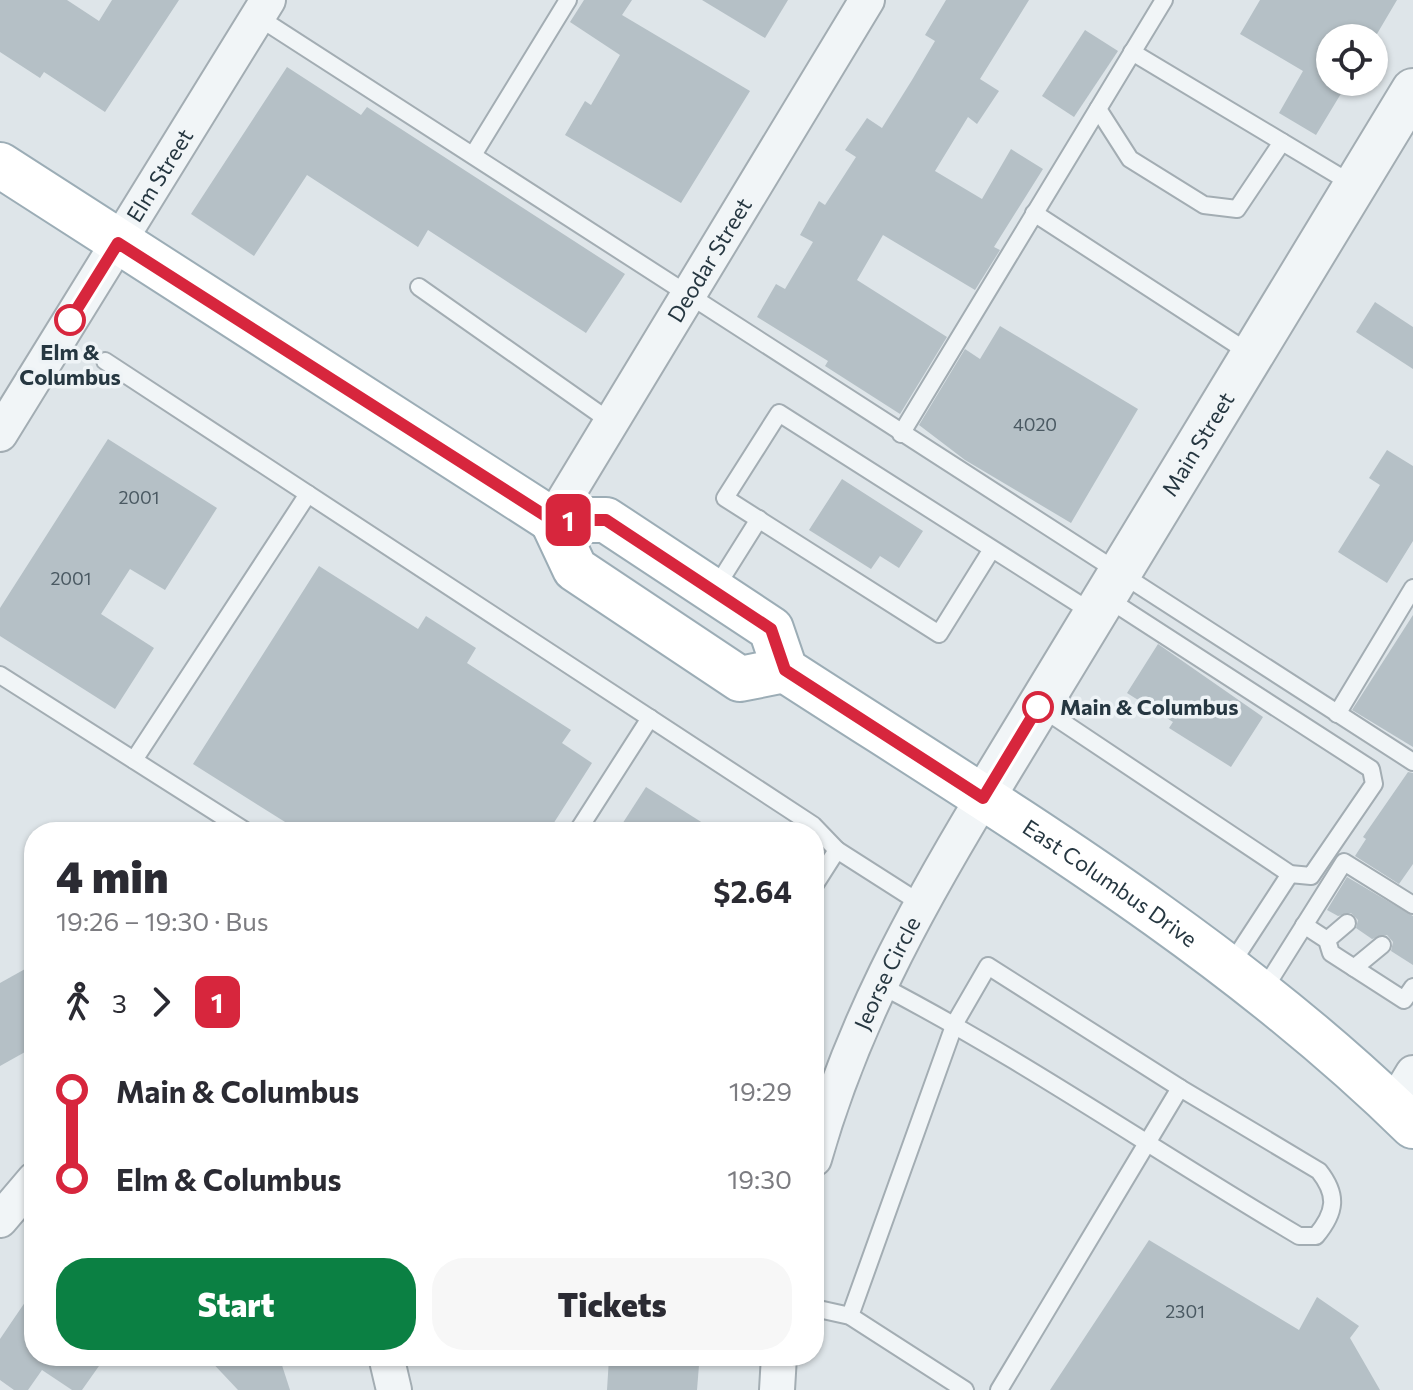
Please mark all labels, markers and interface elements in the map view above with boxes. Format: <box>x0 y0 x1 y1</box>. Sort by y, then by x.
map controls <box>1316 24 1388 96</box>
button: locate <box>1316 24 1388 96</box>
street label: Elm Street <box>120 124 198 227</box>
street label: Deodar Street <box>661 193 757 327</box>
marker: Elm & Columbus <box>55 305 85 335</box>
place label: Elm & Columbus <box>19 338 121 390</box>
street label: Main Street <box>1156 387 1239 501</box>
house number: 4020 <box>1013 413 1057 435</box>
house number: 2001 <box>118 486 160 508</box>
line badge: 1 <box>542 494 594 546</box>
text: 1 <box>562 503 574 537</box>
house number: 2001 <box>50 567 92 589</box>
marker: Main & Columbus <box>1023 692 1053 722</box>
place label: Main & Columbus <box>1060 693 1238 720</box>
street label: East Columbus Drive <box>1018 813 1203 952</box>
text: 4 min <box>56 848 169 902</box>
text: $2.64 <box>713 872 792 909</box>
text: 19:26 – 19:30 · Bus <box>56 905 269 936</box>
street label: Jeorse Circle <box>848 912 926 1034</box>
icon: walk <box>56 980 100 1024</box>
icon: forward <box>139 980 183 1024</box>
text: 1 <box>211 985 224 1019</box>
text: 3 <box>112 987 127 1018</box>
text: Main & Columbus <box>116 1072 359 1109</box>
text: 19:29 <box>729 1075 792 1106</box>
text: Elm & Columbus <box>116 1160 341 1197</box>
text: 19:30 <box>727 1163 792 1194</box>
button: Start <box>56 1258 416 1350</box>
button: Tickets <box>432 1258 792 1350</box>
house number: 2301 <box>1165 1300 1205 1322</box>

